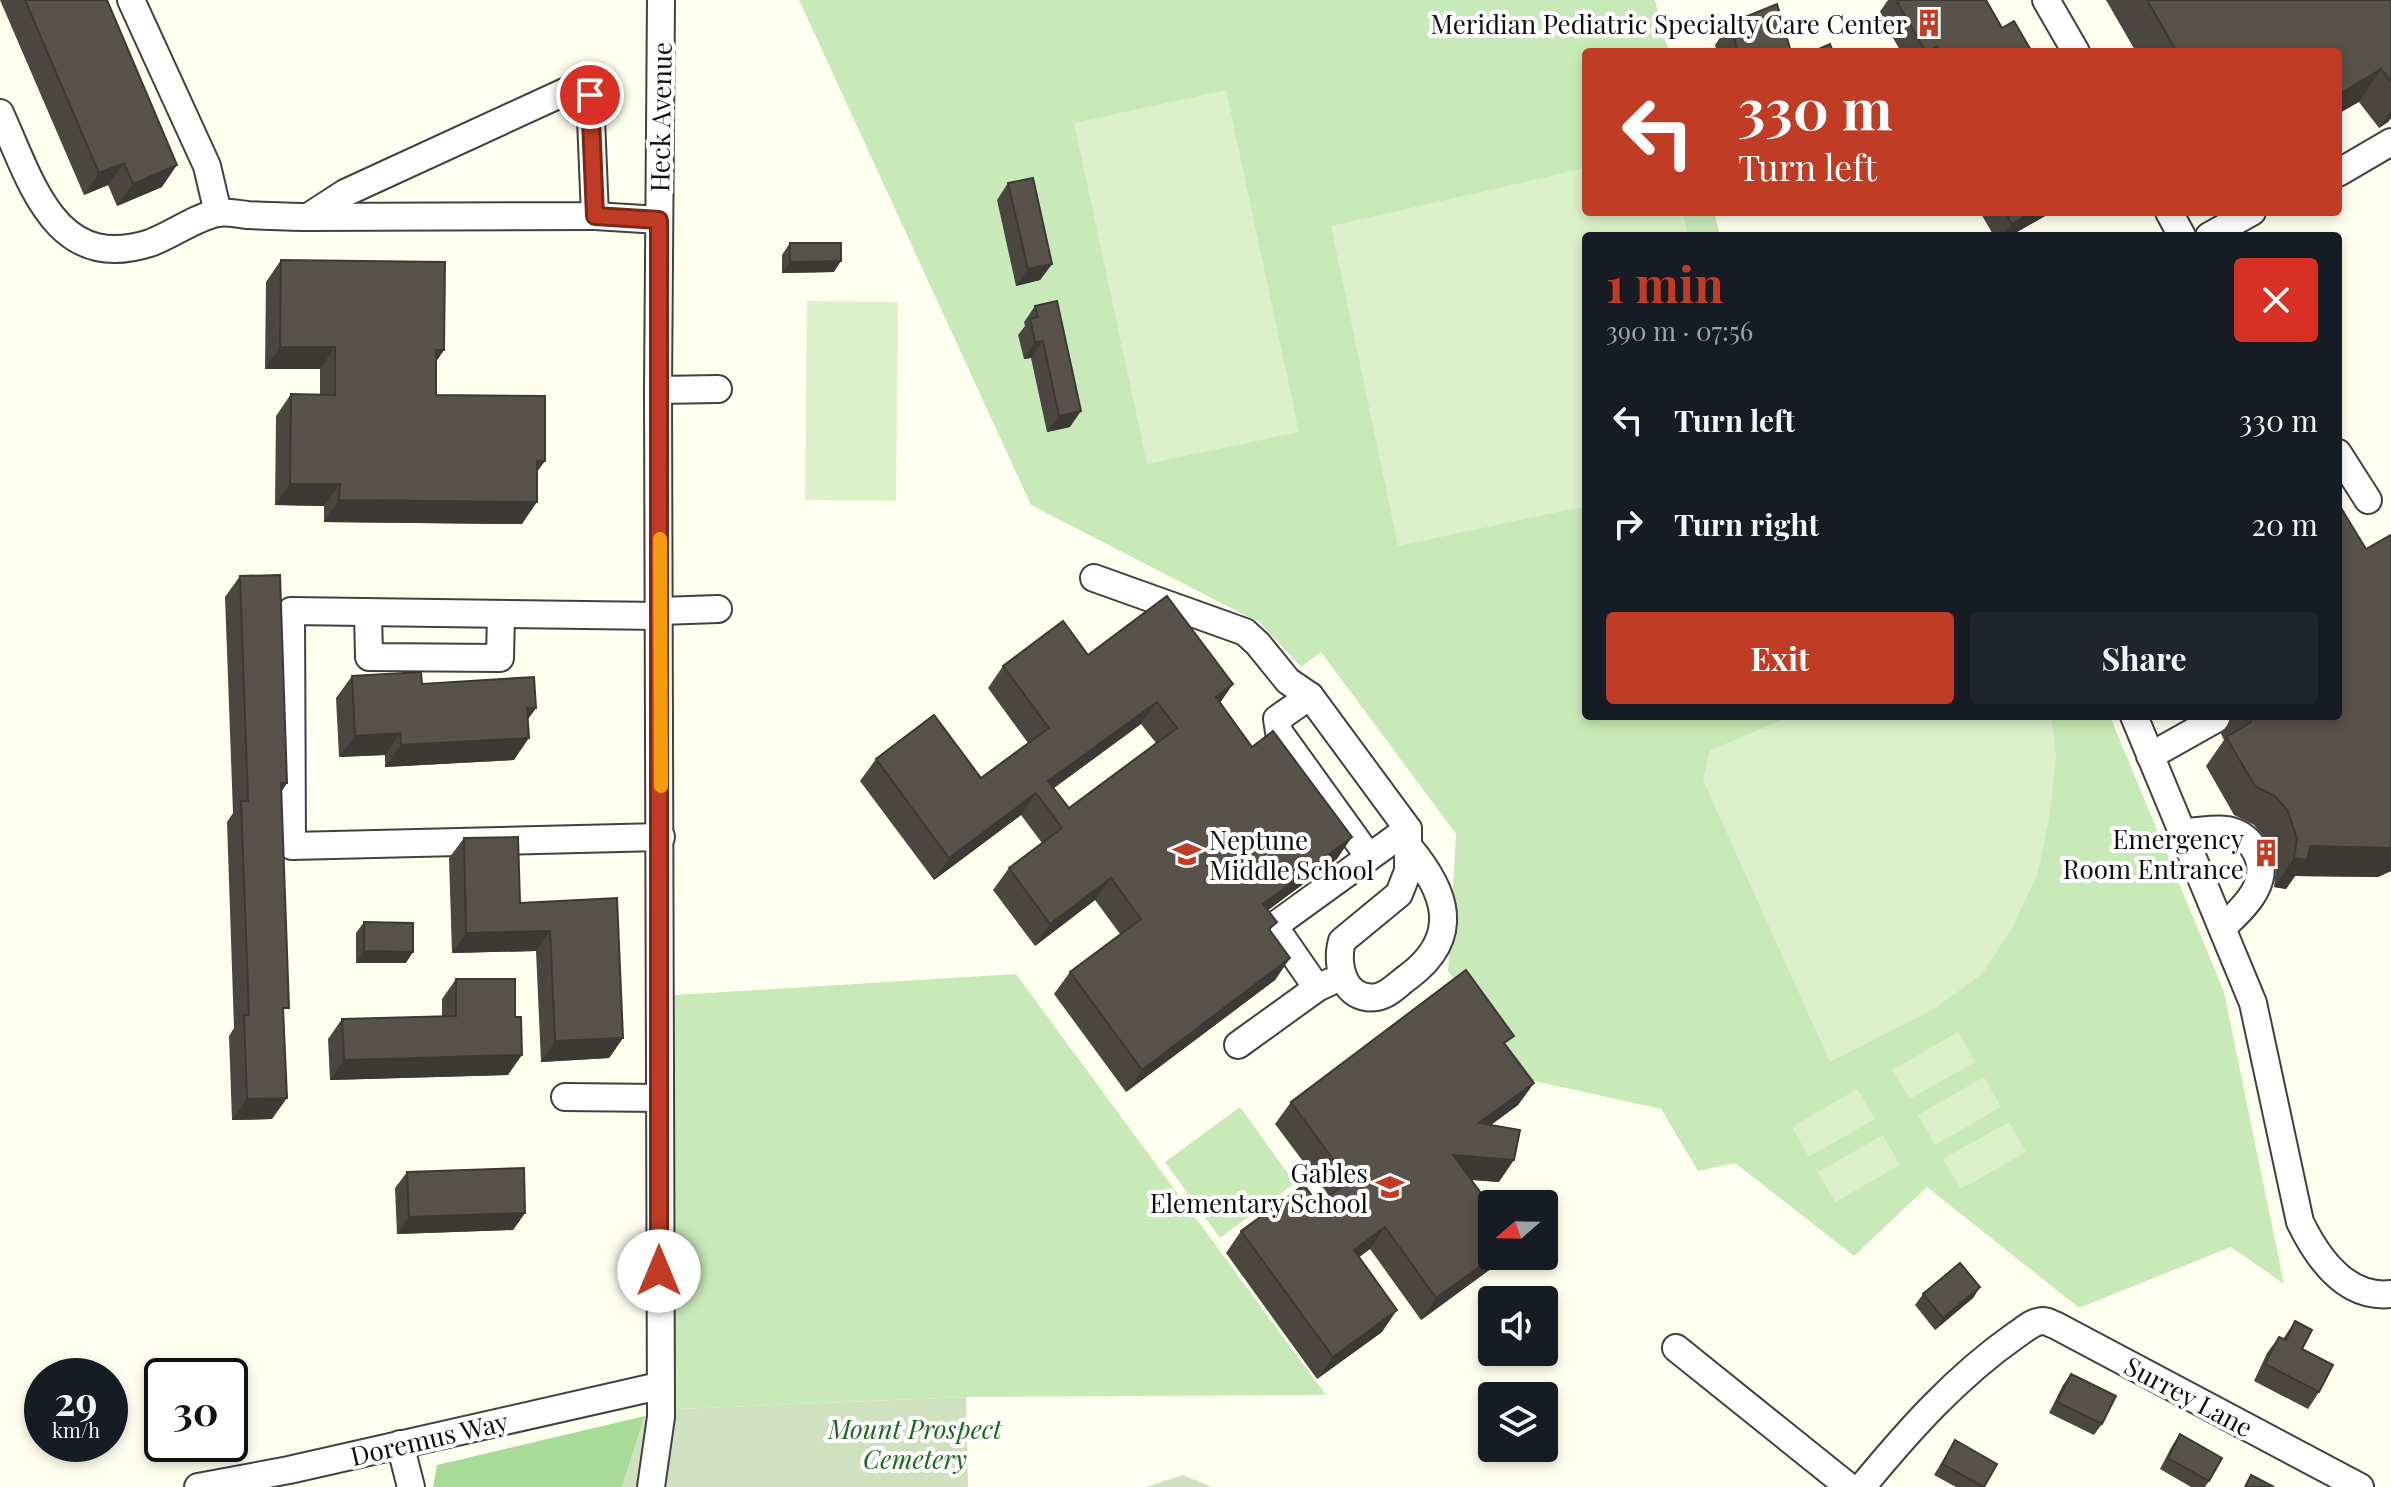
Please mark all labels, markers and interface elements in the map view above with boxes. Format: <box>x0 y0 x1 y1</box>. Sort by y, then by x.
place label: Meridian Pediatric Specialty Care Center <box>1430 6 1907 41</box>
building icon: Meridian Pediatric Specialty Care Center <box>1914 8 1944 38</box>
street label: Heck Avenue <box>641 42 679 192</box>
pin <box>556 61 624 129</box>
text: 330 m <box>1738 70 1893 145</box>
icon: arrive <box>568 73 612 117</box>
icon: left <box>1606 80 1710 184</box>
text: Turn left <box>1738 142 1877 190</box>
text: 1 min <box>1606 251 1724 315</box>
button: close <box>2234 258 2318 342</box>
text: 390 m · 07:56 <box>1606 313 1753 348</box>
icon: left <box>1606 398 1650 442</box>
text: Turn left <box>1674 400 1795 440</box>
text: 330 m <box>2239 400 2318 440</box>
icon: right <box>1606 502 1650 546</box>
text: Turn right <box>1674 504 1819 544</box>
text: 20 m <box>2252 504 2318 544</box>
button: Exit <box>1606 612 1954 704</box>
button: Share <box>1970 612 2318 704</box>
place label: Emergency Room Entrance <box>2063 821 2244 886</box>
place label: Neptune Middle School <box>1209 822 1374 887</box>
building icon: Emergency Room Entrance <box>2251 838 2281 868</box>
school or university icon: Neptune Middle School <box>1172 839 1202 869</box>
place label: Gables Elementary School <box>1150 1155 1368 1220</box>
school or university icon: Gables Elementary School <box>1375 1172 1405 1202</box>
north arrow <box>1478 1190 1558 1270</box>
map controls <box>1478 1190 1558 1462</box>
position arrow <box>617 1229 701 1313</box>
button: sound <box>1478 1286 1558 1366</box>
street label: Surrey Lane <box>2119 1348 2259 1444</box>
speed limit sign: 30 <box>144 1358 248 1462</box>
text: 29 <box>54 1373 98 1426</box>
button: layers <box>1478 1382 1558 1462</box>
street label: Doremus Way <box>347 1403 511 1473</box>
park label: Mount Prospect Cemetery <box>827 1411 1003 1476</box>
text: km/h <box>52 1416 100 1443</box>

